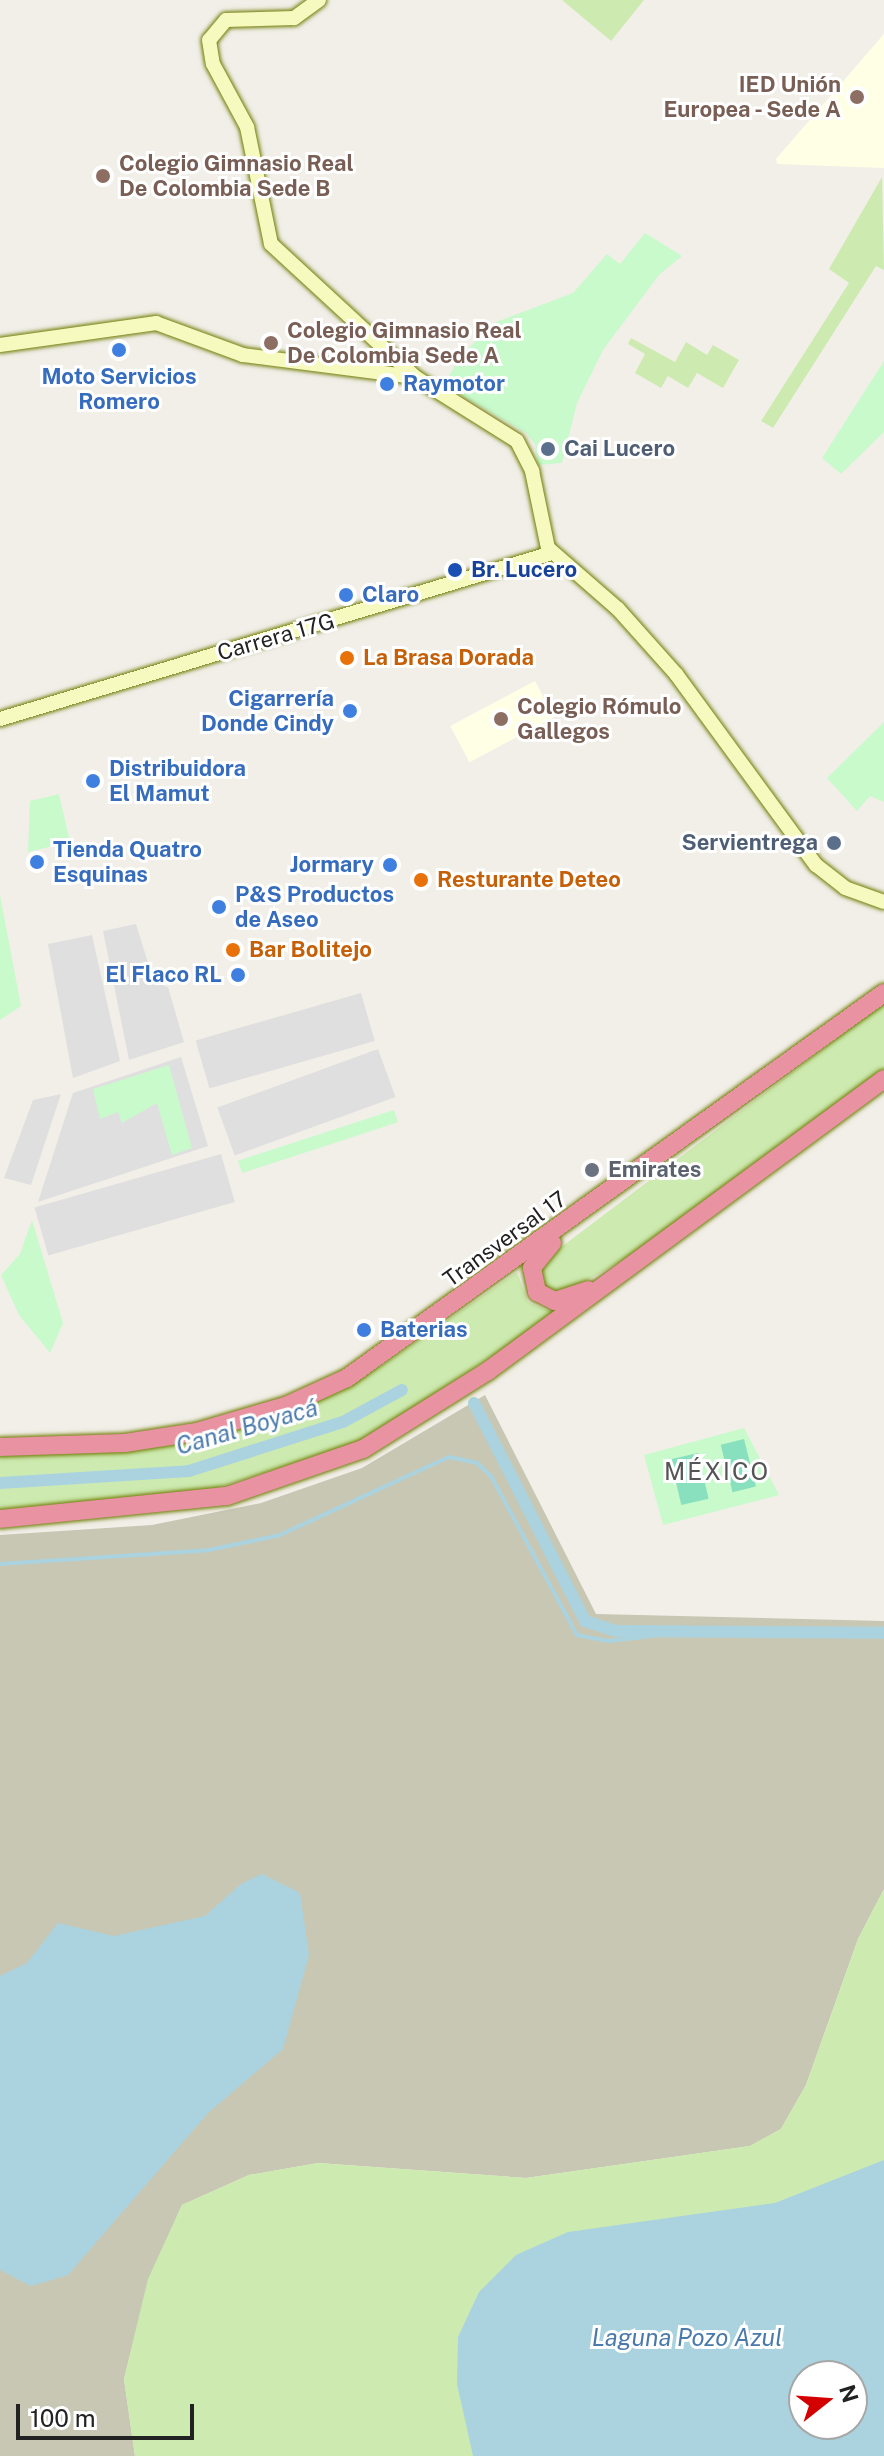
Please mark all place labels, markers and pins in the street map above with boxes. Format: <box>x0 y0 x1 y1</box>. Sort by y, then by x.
place label: IED Unión Europea - Sede A <box>661 71 841 122</box>
marker: IED Unión Europea - Sede A <box>848 88 866 106</box>
place label: Colegio Gimnasio Real De Colombia Sede B <box>119 150 354 202</box>
marker: Colegio Gimnasio Real De Colombia Sede B <box>94 167 112 185</box>
place label: Colegio Gimnasio Real De Colombia Sede A <box>287 317 522 368</box>
marker: Colegio Gimnasio Real De Colombia Sede A <box>262 334 280 352</box>
marker: Moto Servicios Romero <box>110 341 128 359</box>
place label: Moto Servicios Romero <box>41 363 197 414</box>
place label: Raymotor <box>403 371 505 397</box>
marker: Raymotor <box>378 375 396 393</box>
place label: Cai Lucero <box>564 436 675 462</box>
marker: Cai Lucero <box>539 440 557 458</box>
place label: Br. Lucero <box>471 557 577 583</box>
marker: Br. Lucero <box>446 561 464 579</box>
place label: Claro <box>362 582 419 608</box>
marker: Claro <box>337 586 355 604</box>
place label: La Brasa Dorada <box>363 645 534 671</box>
marker: La Brasa Dorada <box>338 649 356 667</box>
place label: Cigarrería Donde Cindy <box>201 685 334 736</box>
place label: Colegio Rómulo Gallegos <box>517 693 682 744</box>
marker: Cigarrería Donde Cindy <box>341 702 359 720</box>
marker: Colegio Rómulo Gallegos <box>492 710 510 728</box>
place label: Distribuidora El Mamut <box>109 755 246 806</box>
marker: Distribuidora El Mamut <box>84 772 102 790</box>
place label: Servientrega <box>682 830 818 856</box>
marker: Servientrega <box>825 834 843 852</box>
place label: Tienda Quatro Esquinas <box>53 836 202 888</box>
place label: Jormary <box>290 852 374 878</box>
marker: Tienda Quatro Esquinas <box>28 853 46 871</box>
marker: Jormary <box>381 856 399 874</box>
place label: Resturante Deteo <box>437 867 621 893</box>
marker: Resturante Deteo <box>412 871 430 889</box>
place label: P&S Productos de Aseo <box>235 881 394 932</box>
marker: P&S Productos de Aseo <box>210 898 228 916</box>
place label: Bar Bolitejo <box>249 937 372 963</box>
marker: Bar Bolitejo <box>224 941 242 959</box>
place label: El Flaco RL <box>105 962 222 988</box>
marker: El Flaco RL <box>229 966 247 984</box>
place label: Emirates <box>608 1157 701 1183</box>
marker: Emirates <box>583 1161 601 1179</box>
place label: Baterias <box>380 1317 467 1343</box>
marker: Baterias <box>355 1321 373 1339</box>

